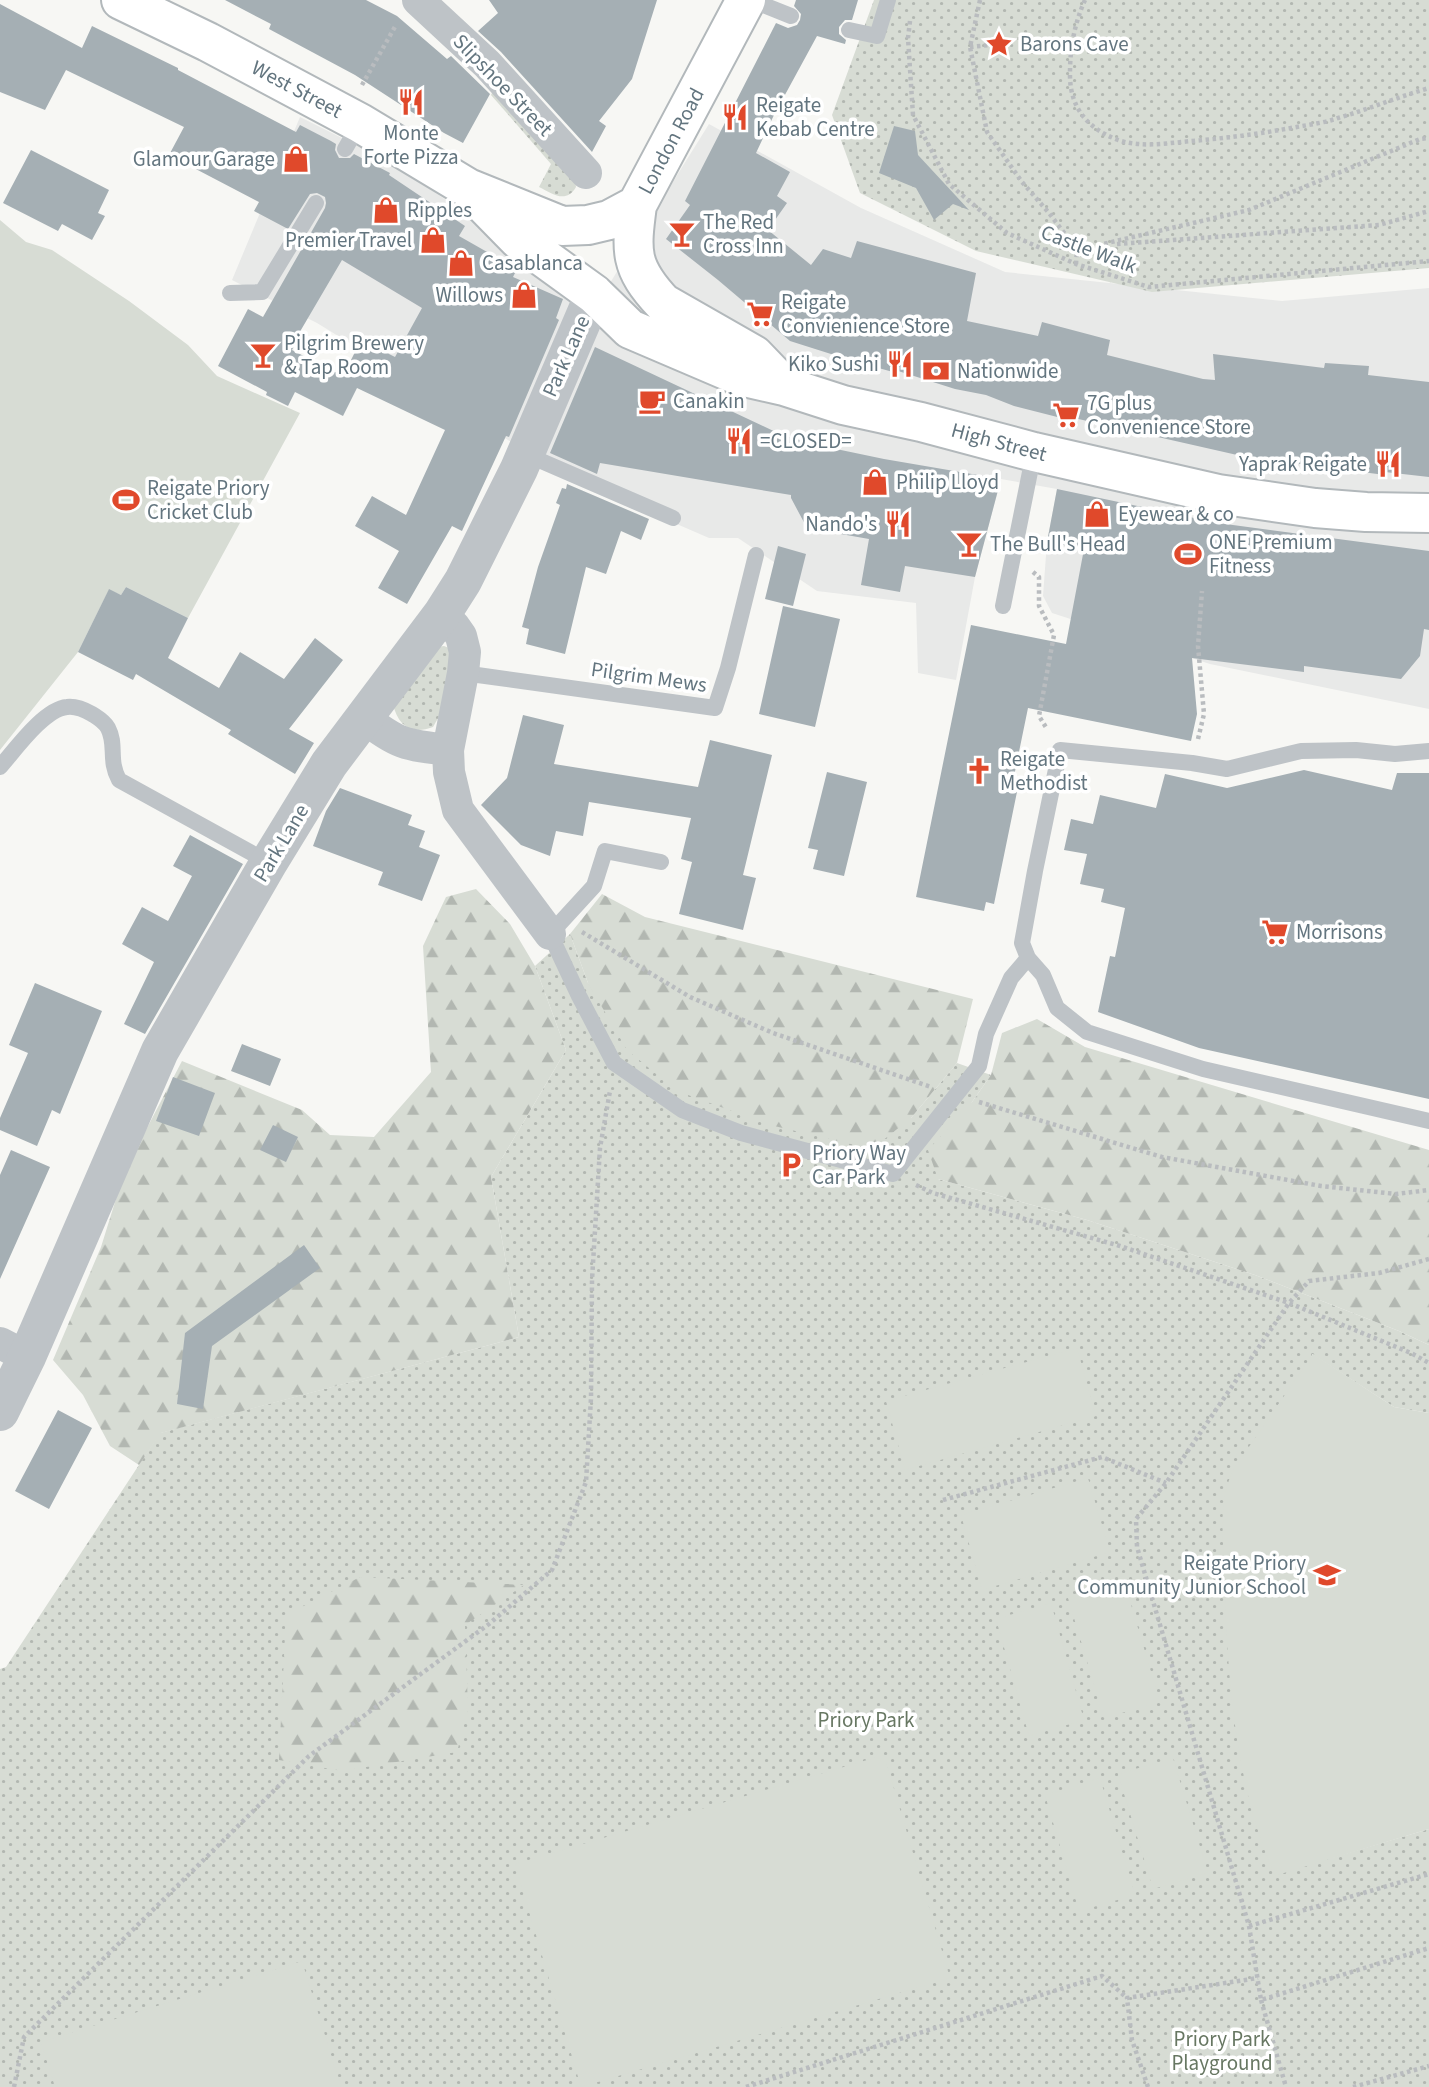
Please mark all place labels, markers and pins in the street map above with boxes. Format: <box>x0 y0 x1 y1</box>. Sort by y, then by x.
place icon: Barons Cave <box>984 29 1014 59</box>
place label: Barons Cave <box>1020 29 1129 59</box>
restaurant icon: Monte Forte Pizza <box>396 87 426 117</box>
place label: Reigate Kebab Centre <box>756 90 875 144</box>
restaurant icon: Reigate Kebab Centre <box>720 102 750 132</box>
place label: Monte Forte Pizza <box>363 118 459 172</box>
place label: Glamour Garage <box>133 144 275 174</box>
shop icon: Glamour Garage <box>281 144 311 174</box>
shop icon: Ripples <box>371 195 401 225</box>
place label: Ripples <box>407 195 472 225</box>
place label: The Red Cross Inn <box>703 207 784 261</box>
bar icon: The Red Cross Inn <box>667 219 697 249</box>
place label: Premier Travel <box>285 225 412 255</box>
shop icon: Premier Travel <box>418 225 448 255</box>
shop icon: Casablanca <box>446 248 476 278</box>
place label: Casablanca <box>482 248 583 278</box>
place label: Willows <box>435 280 503 310</box>
shop icon: Willows <box>509 280 539 310</box>
place label: Reigate Convienience Store <box>781 287 950 341</box>
supermarket icon: Reigate Convienience Store <box>745 299 775 329</box>
place label: Pilgrim Brewery & Tap Room <box>284 328 424 382</box>
bar icon: Pilgrim Brewery & Tap Room <box>248 340 278 370</box>
place label: Kiko Sushi <box>788 349 879 379</box>
restaurant icon: Kiko Sushi <box>885 349 915 379</box>
bank icon: Nationwide <box>921 356 951 386</box>
place label: Nationwide <box>957 356 1058 386</box>
cafe icon: Canakin <box>637 386 667 416</box>
place label: Canakin <box>673 386 745 416</box>
place label: 7G plus Convenience Store <box>1087 388 1251 442</box>
supermarket icon: 7G plus Convenience Store <box>1051 400 1081 430</box>
restaurant icon: =CLOSED= <box>724 426 754 456</box>
place label: =CLOSED= <box>760 426 852 456</box>
place label: Yaprak Reigate <box>1238 449 1367 479</box>
restaurant icon: Yaprak Reigate <box>1373 449 1403 479</box>
shop icon: Philip Lloyd <box>860 467 890 497</box>
place label: Philip Lloyd <box>896 467 999 497</box>
place label: Reigate Priory Cricket Club <box>147 473 270 527</box>
sports icon: Reigate Priory Cricket Club <box>111 485 141 515</box>
shop icon: Eyewear & co <box>1082 499 1112 529</box>
place label: Eyewear & co <box>1118 499 1234 529</box>
place label: Nando's <box>805 509 877 539</box>
restaurant icon: Nando's <box>883 509 913 539</box>
place label: ONE Premium Fitness <box>1209 527 1333 581</box>
bar icon: The Bull's Head <box>954 529 984 559</box>
place label: The Bull's Head <box>990 529 1126 559</box>
sports icon: ONE Premium Fitness <box>1173 539 1203 569</box>
place label: Reigate Methodist <box>1000 744 1088 798</box>
church icon: Reigate Methodist <box>964 756 994 786</box>
supermarket icon: Morrisons <box>1260 917 1290 947</box>
place label: Morrisons <box>1296 917 1383 947</box>
place label: Priory Way Car Park <box>812 1138 906 1192</box>
parking icon: Priory Way Car Park <box>776 1150 806 1180</box>
place label: Reigate Priory Community Junior School <box>1077 1548 1306 1602</box>
school or university icon: Reigate Priory Community Junior School <box>1312 1560 1342 1590</box>

